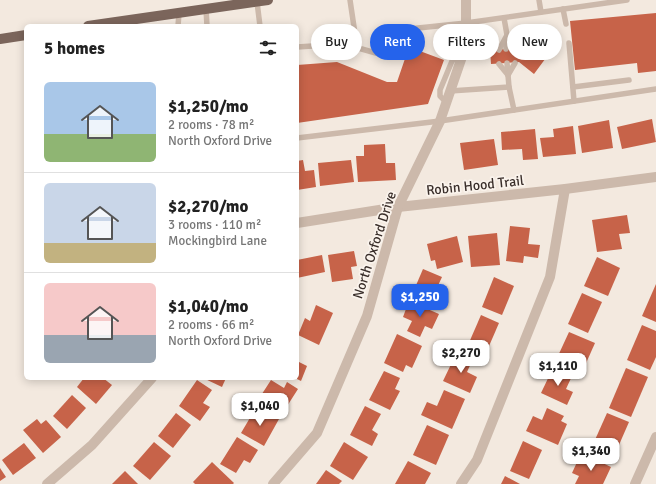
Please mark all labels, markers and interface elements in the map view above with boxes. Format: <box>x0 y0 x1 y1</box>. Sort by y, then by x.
chip: Buy <box>311 24 362 60</box>
chip: Rent <box>370 24 425 60</box>
chip: Filters <box>433 24 499 60</box>
chip: New <box>507 24 562 60</box>
icon: filters <box>257 37 279 59</box>
text: 5 homes <box>44 38 105 59</box>
text: $1,250/mo <box>168 96 248 117</box>
icon: home <box>76 98 124 146</box>
text: 2 rooms · 78 m² <box>168 117 254 133</box>
text: North Oxford Drive <box>168 133 272 149</box>
street label: Robin Hood Trail <box>425 172 525 199</box>
street label: North Oxford Drive <box>349 189 400 301</box>
text: $2,270/mo <box>168 196 248 217</box>
icon: home <box>76 199 124 247</box>
text: 3 rooms · 110 m² <box>168 217 261 233</box>
text: Mockingbird Lane <box>168 233 267 249</box>
pin: $1,250 <box>387 284 453 318</box>
text: $1,250 <box>401 289 439 305</box>
text: $1,040/mo <box>168 296 248 317</box>
icon: home <box>76 299 124 347</box>
text: 2 rooms · 66 m² <box>168 317 254 333</box>
text: North Oxford Drive <box>168 333 272 349</box>
pin: $2,270 <box>428 340 494 374</box>
text: $2,270 <box>442 345 480 361</box>
pin: $1,110 <box>525 353 591 387</box>
text: $1,110 <box>539 358 577 374</box>
pin: $1,040 <box>227 393 293 427</box>
text: $1,040 <box>241 398 279 414</box>
pin: $1,340 <box>558 438 624 472</box>
text: $1,340 <box>572 443 610 459</box>

